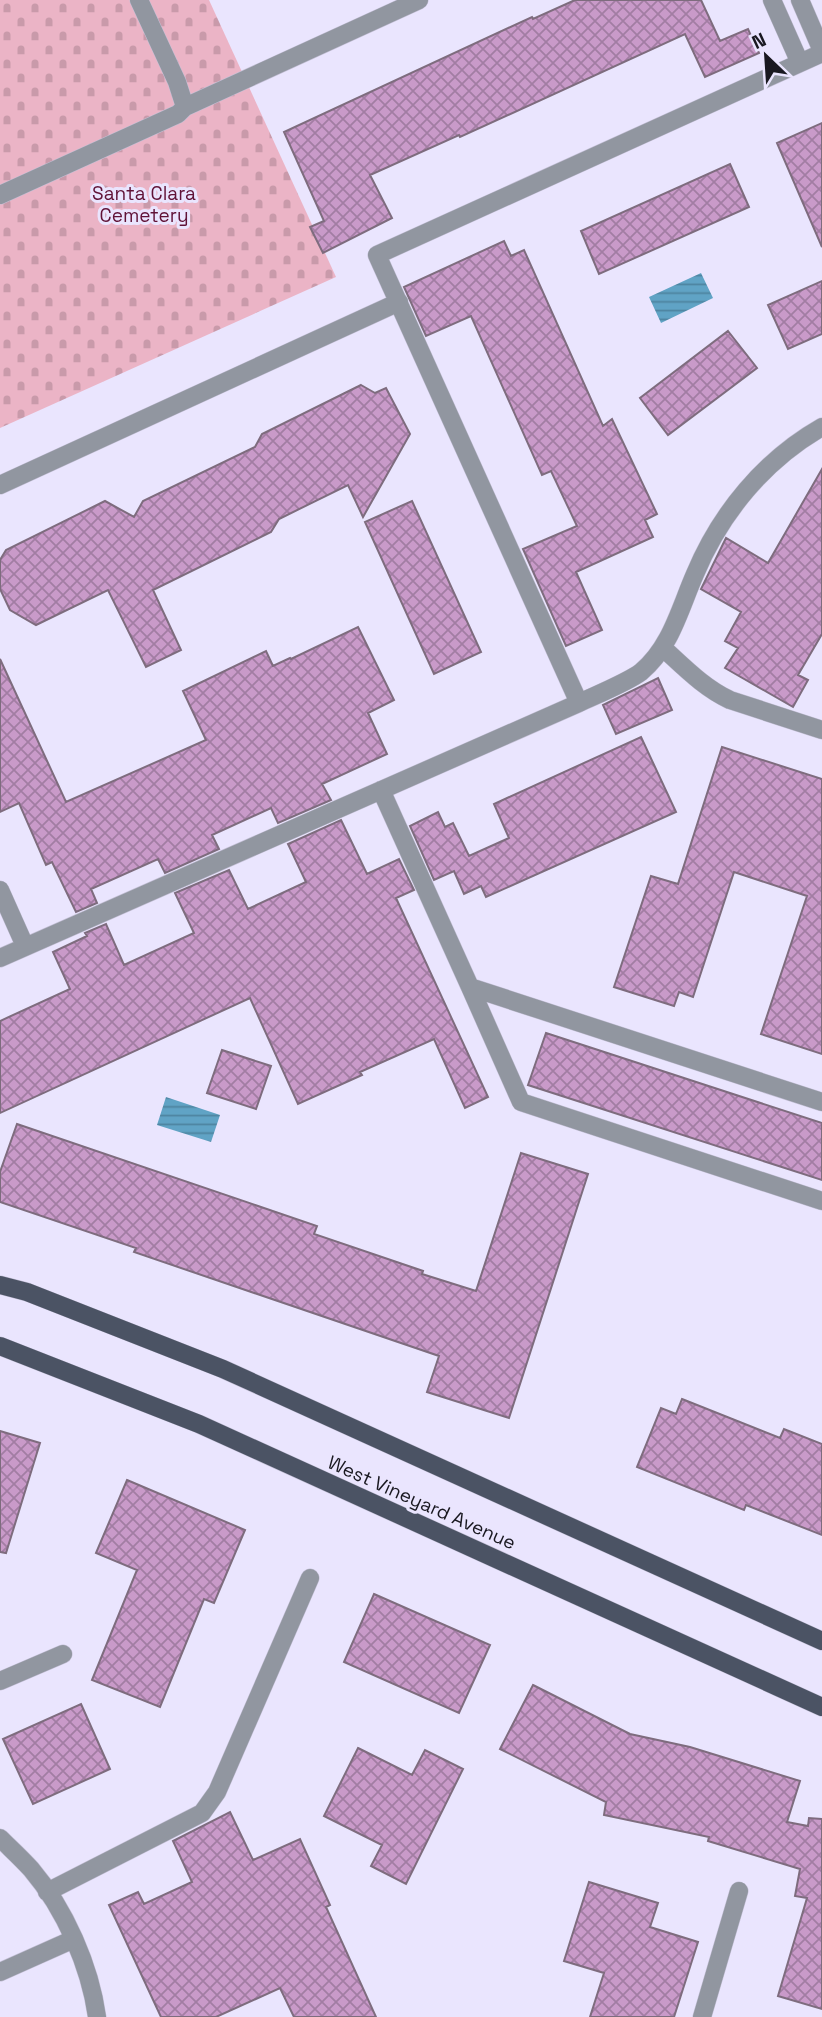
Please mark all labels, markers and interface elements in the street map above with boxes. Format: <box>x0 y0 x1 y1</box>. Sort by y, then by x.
north arrow <box>731 21 801 91</box>
text: N <box>748 27 770 55</box>
park label: Santa Clara Cemetery <box>92 181 196 228</box>
street label: West Vineyard Avenue <box>324 1450 520 1555</box>

